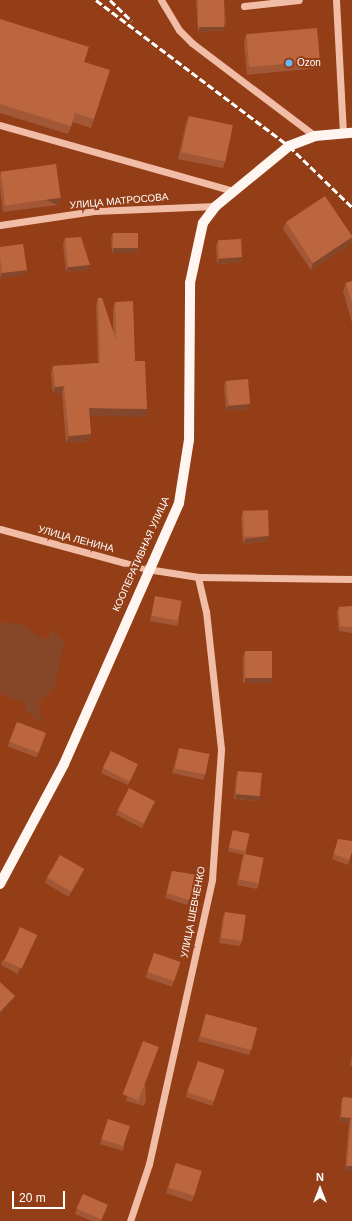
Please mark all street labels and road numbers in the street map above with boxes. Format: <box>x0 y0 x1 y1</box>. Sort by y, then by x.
street label: УЛИЦА МАТРОСОВА <box>69 191 169 211</box>
street label: КООПЕРАТИВНАЯ УЛИЦА <box>110 495 172 613</box>
street label: УЛИЦА ЛЕНИНА <box>37 523 115 555</box>
street label: УЛИЦА ШЕВЧЕНКО <box>178 865 208 959</box>

